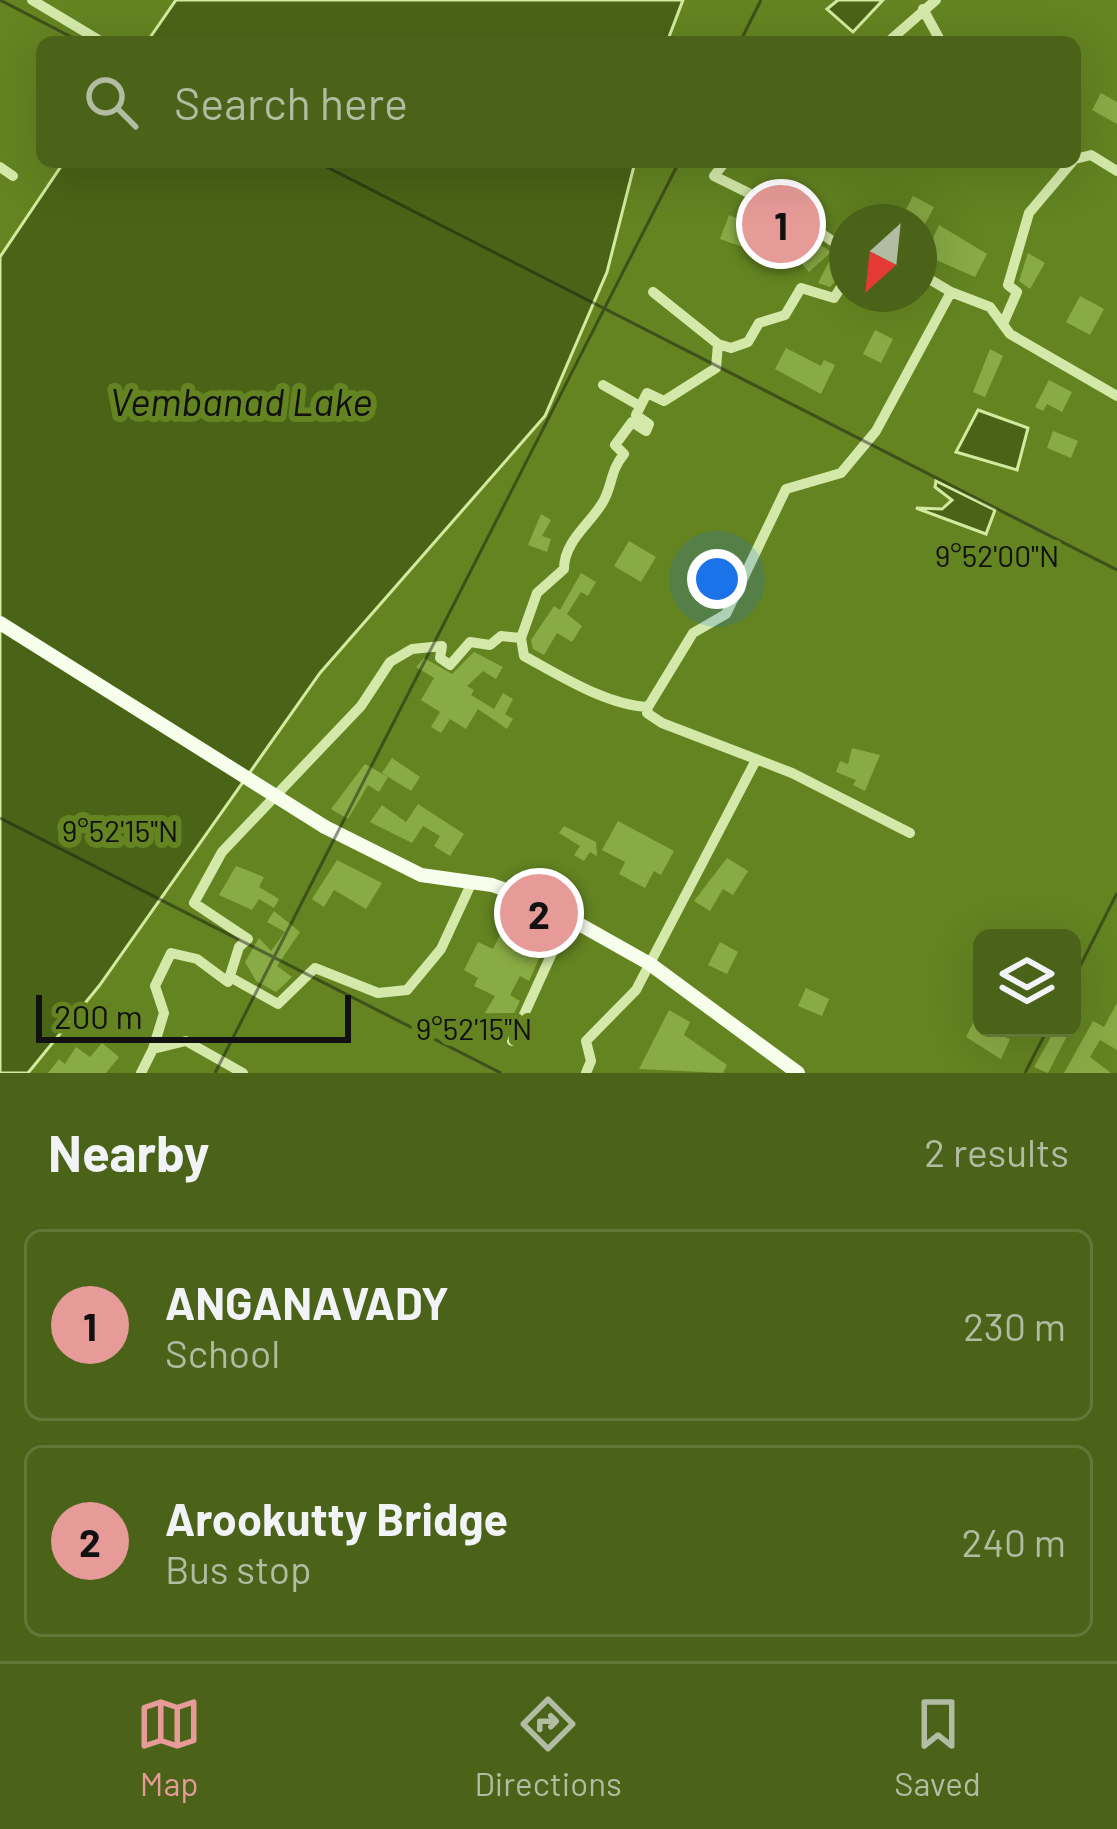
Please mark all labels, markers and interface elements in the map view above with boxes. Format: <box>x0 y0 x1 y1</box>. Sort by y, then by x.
search box <box>36 36 1081 168</box>
icon: search <box>78 69 144 135</box>
text: Search here <box>174 75 408 129</box>
pin: 1 <box>742 179 820 269</box>
north arrow <box>829 204 937 312</box>
water label: Vembanad Lake <box>110 377 372 424</box>
text: 9°52'00"N <box>935 537 1059 573</box>
your location <box>687 549 747 609</box>
text: 9°52'15"N <box>62 812 178 848</box>
pin: 2 <box>500 868 578 958</box>
map controls <box>973 929 1081 1037</box>
button: layers <box>973 929 1081 1037</box>
scale bar <box>36 989 351 1042</box>
text: 200 m <box>54 996 143 1036</box>
text: 9°52'15"N <box>416 1010 532 1046</box>
text: Nearby <box>48 1121 209 1182</box>
text: 2 results <box>924 1128 1069 1175</box>
text: ANGANAVADY <box>165 1275 449 1329</box>
text: 1 <box>83 1302 97 1349</box>
text: 230 m <box>963 1302 1066 1349</box>
text: School <box>165 1329 280 1376</box>
text: Arookutty Bridge <box>165 1491 508 1545</box>
text: 2 <box>79 1518 101 1565</box>
text: 240 m <box>962 1518 1066 1565</box>
text: Bus stop <box>165 1545 311 1592</box>
tab: Map <box>136 1691 202 1803</box>
tab: Directions <box>474 1691 622 1803</box>
tab: Saved <box>894 1691 981 1803</box>

